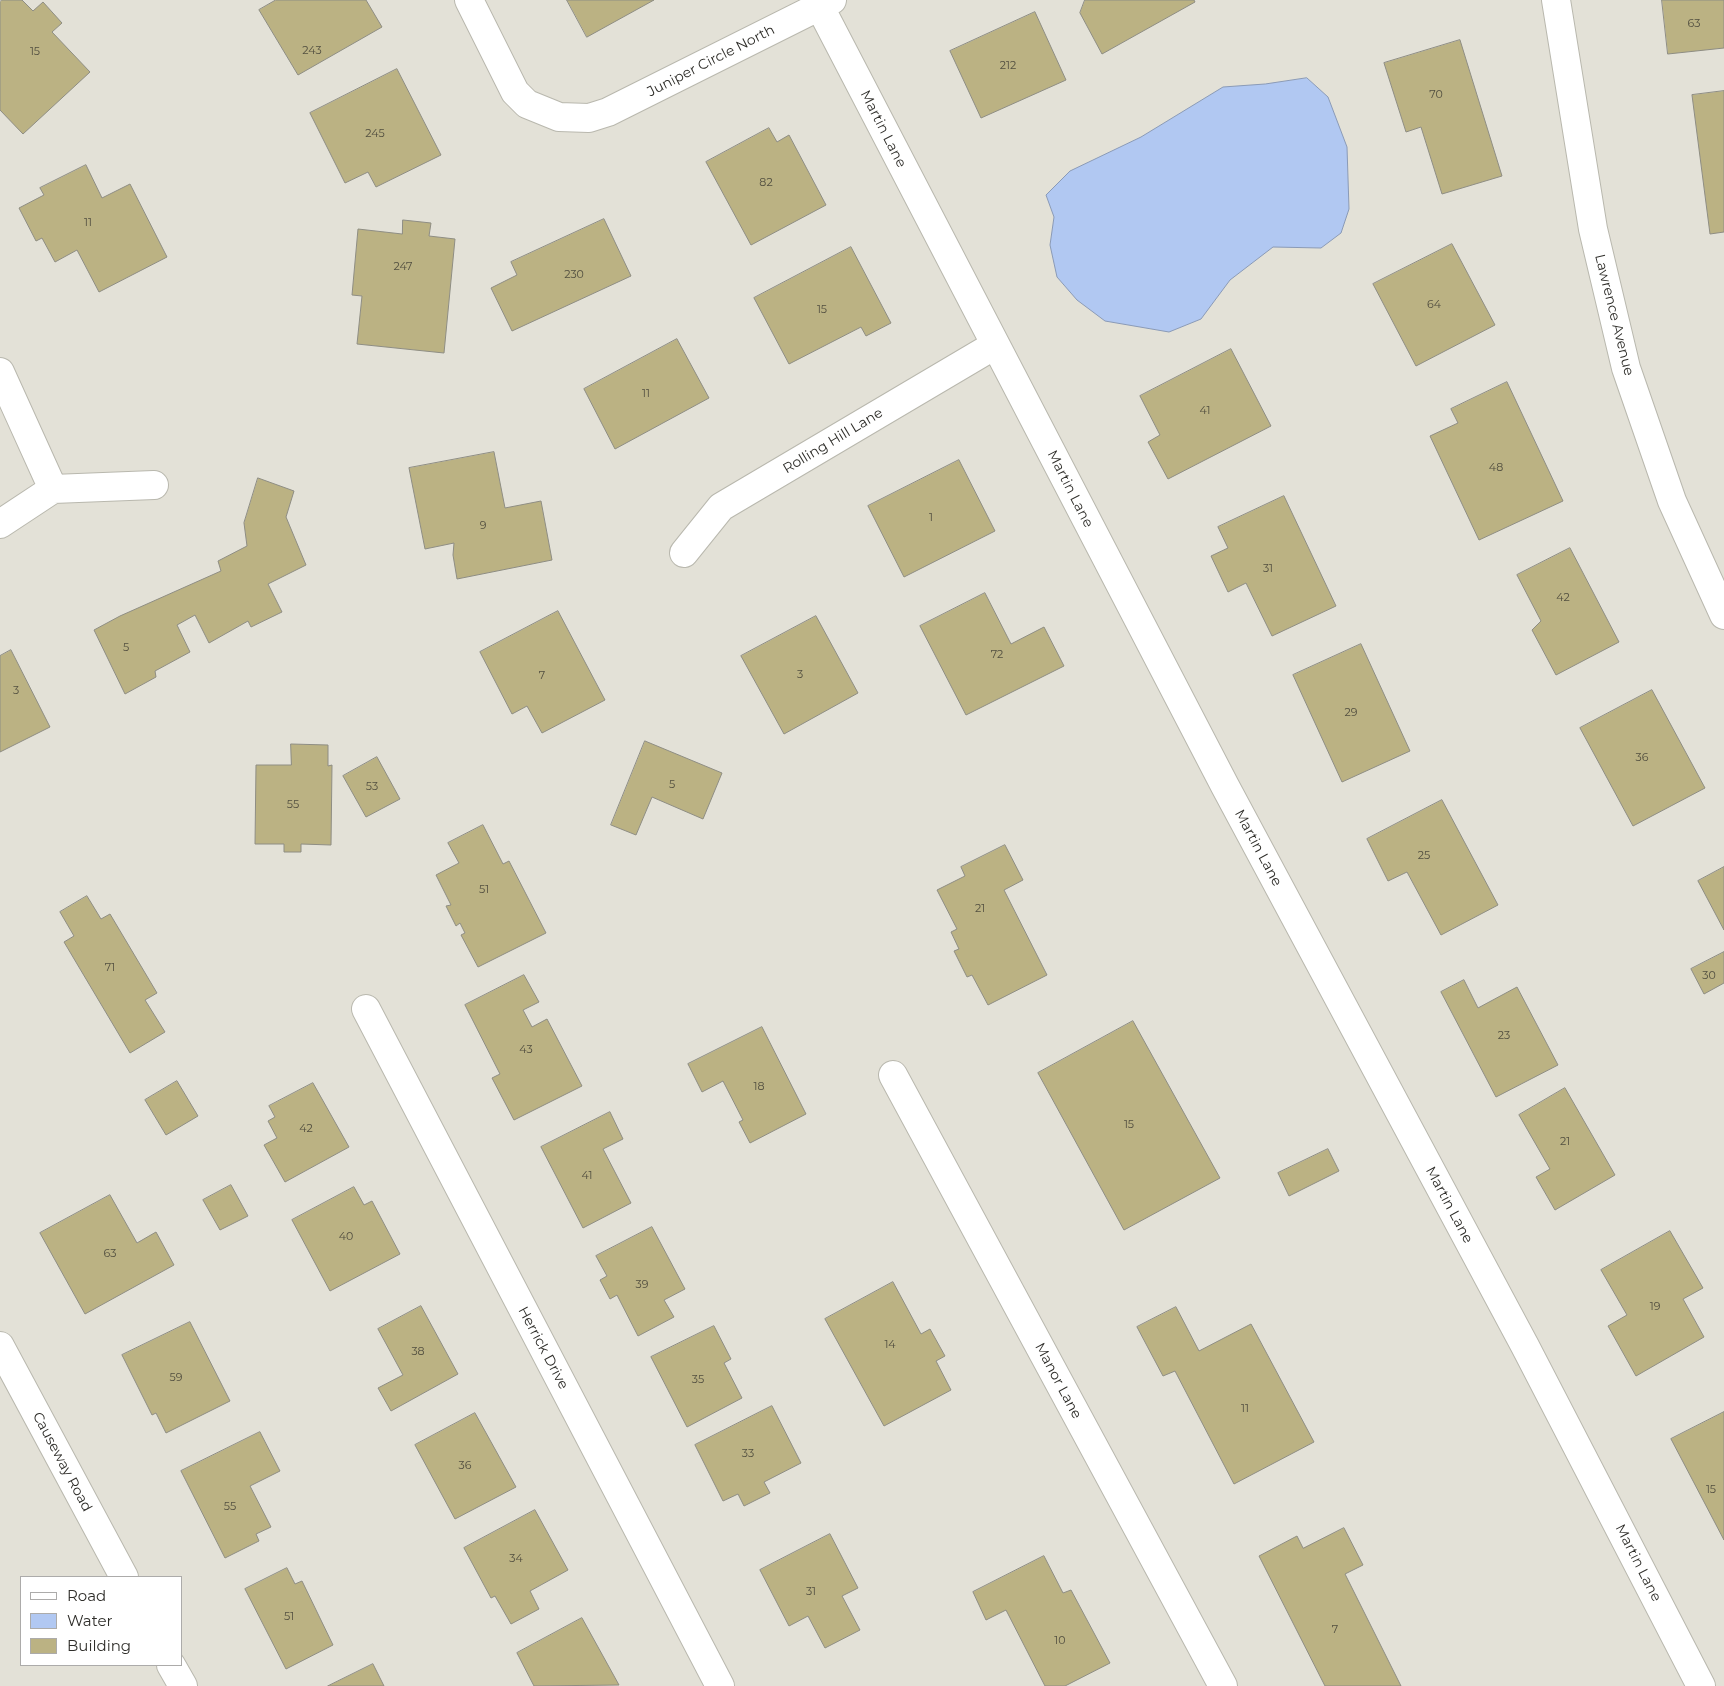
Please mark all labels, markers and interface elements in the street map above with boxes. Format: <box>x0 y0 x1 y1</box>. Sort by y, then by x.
house number: 63 <box>1688 17 1700 31</box>
street label: Juniper Circle North <box>644 22 778 100</box>
house number: 243 <box>302 44 322 58</box>
house number: 15 <box>30 45 40 59</box>
house number: 212 <box>1000 59 1016 73</box>
street label: Martin Lane <box>856 88 910 170</box>
house number: 70 <box>1429 88 1443 102</box>
house number: 245 <box>365 127 385 141</box>
house number: 82 <box>759 176 773 190</box>
house number: 11 <box>84 216 92 230</box>
street label: Lawrence Avenue <box>1591 252 1637 378</box>
house number: 247 <box>393 260 413 274</box>
house number: 230 <box>564 268 584 282</box>
house number: 64 <box>1427 298 1441 312</box>
house number: 15 <box>817 303 827 317</box>
house number: 11 <box>642 387 650 401</box>
house number: 41 <box>1200 404 1210 418</box>
street label: Rolling Hill Lane <box>780 405 886 477</box>
street label: Martin Lane <box>1043 448 1097 530</box>
house number: 48 <box>1489 461 1503 475</box>
house number: 1 <box>929 511 933 525</box>
house number: 9 <box>480 519 486 533</box>
house number: 31 <box>1263 562 1273 576</box>
house number: 42 <box>1556 591 1570 605</box>
house number: 5 <box>123 641 129 655</box>
house number: 72 <box>991 648 1003 662</box>
house number: 3 <box>797 668 803 682</box>
house number: 7 <box>539 669 545 683</box>
house number: 3 <box>13 684 19 698</box>
house number: 29 <box>1345 706 1357 720</box>
house number: 36 <box>1636 751 1648 765</box>
house number: 5 <box>669 778 675 792</box>
house number: 53 <box>366 780 378 794</box>
house number: 55 <box>287 798 299 812</box>
street label: Martin Lane <box>1231 807 1285 889</box>
house number: 25 <box>1418 849 1430 863</box>
house number: 51 <box>479 883 489 897</box>
house number: 21 <box>975 902 985 916</box>
house number: 71 <box>105 961 115 975</box>
house number: 30 <box>1702 969 1716 983</box>
house number: 23 <box>1498 1029 1510 1043</box>
house number: 43 <box>519 1043 533 1057</box>
house number: 18 <box>754 1080 764 1094</box>
house number: 15 <box>1124 1118 1134 1132</box>
house number: 42 <box>299 1122 313 1136</box>
house number: 21 <box>1560 1135 1570 1149</box>
street label: Martin Lane <box>1422 1164 1476 1246</box>
house number: 41 <box>582 1169 592 1183</box>
house number: 40 <box>339 1230 353 1244</box>
house number: 63 <box>104 1247 116 1261</box>
house number: 39 <box>636 1278 648 1292</box>
house number: 19 <box>1650 1300 1660 1314</box>
street label: Herrick Drive <box>514 1304 572 1392</box>
house number: 14 <box>884 1338 896 1352</box>
street label: Manor Lane <box>1031 1340 1085 1422</box>
house number: 38 <box>411 1345 425 1359</box>
house number: 59 <box>170 1371 182 1385</box>
house number: 35 <box>692 1373 704 1387</box>
house number: 11 <box>1241 1402 1249 1416</box>
street label: Causeway Road <box>29 1409 95 1515</box>
house number: 33 <box>742 1447 754 1461</box>
house number: 36 <box>459 1459 471 1473</box>
house number: 15 <box>1706 1483 1716 1497</box>
house number: 55 <box>224 1500 236 1514</box>
street label: Martin Lane <box>1611 1522 1665 1604</box>
house number: 34 <box>509 1552 523 1566</box>
legend <box>20 1576 182 1666</box>
house number: 31 <box>806 1585 816 1599</box>
text: Road <box>67 1586 106 1605</box>
house number: 51 <box>284 1610 294 1624</box>
text: Water <box>67 1611 113 1630</box>
house number: 7 <box>1332 1623 1338 1637</box>
house number: 10 <box>1054 1634 1066 1648</box>
text: Building <box>67 1636 131 1655</box>

